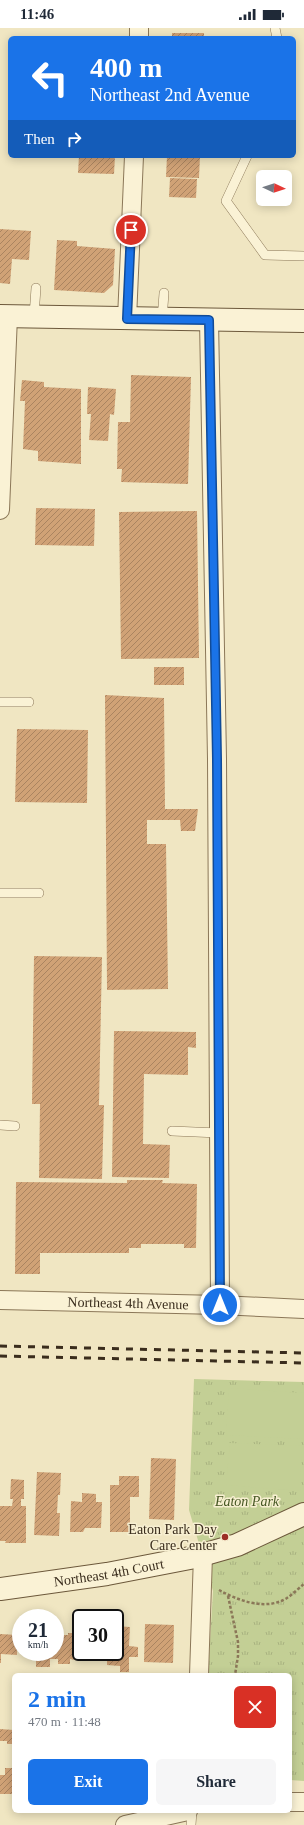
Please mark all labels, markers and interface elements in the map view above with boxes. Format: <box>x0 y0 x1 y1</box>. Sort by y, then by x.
text: 11:46 <box>20 6 54 22</box>
icon: left <box>24 52 76 104</box>
text: 400 m <box>90 52 162 83</box>
text: Northeast 2nd Avenue <box>90 85 250 105</box>
icon: right <box>63 128 85 150</box>
text: Then <box>24 131 55 147</box>
north arrow <box>256 170 292 206</box>
map controls <box>256 170 292 206</box>
pin <box>114 213 148 247</box>
icon: arrive <box>120 219 142 241</box>
position arrow <box>199 1284 241 1326</box>
street label: Northeast 4th Avenue <box>67 1294 189 1312</box>
park label: Eaton Park <box>214 1494 280 1509</box>
place label: Eaton Park Day Care Center <box>128 1522 217 1553</box>
marker: Eaton Park Day Care Center <box>220 1532 230 1542</box>
street label: Northeast 4th Court <box>53 1556 165 1589</box>
speed limit sign: 30 <box>72 1609 124 1661</box>
text: 21 <box>28 1619 48 1641</box>
text: km/h <box>28 1639 48 1650</box>
text: 2 min <box>28 1686 86 1712</box>
button: close <box>234 1686 276 1728</box>
text: 470 m · 11:48 <box>28 1714 101 1729</box>
button: Exit <box>28 1759 148 1805</box>
button: Share <box>156 1759 276 1805</box>

